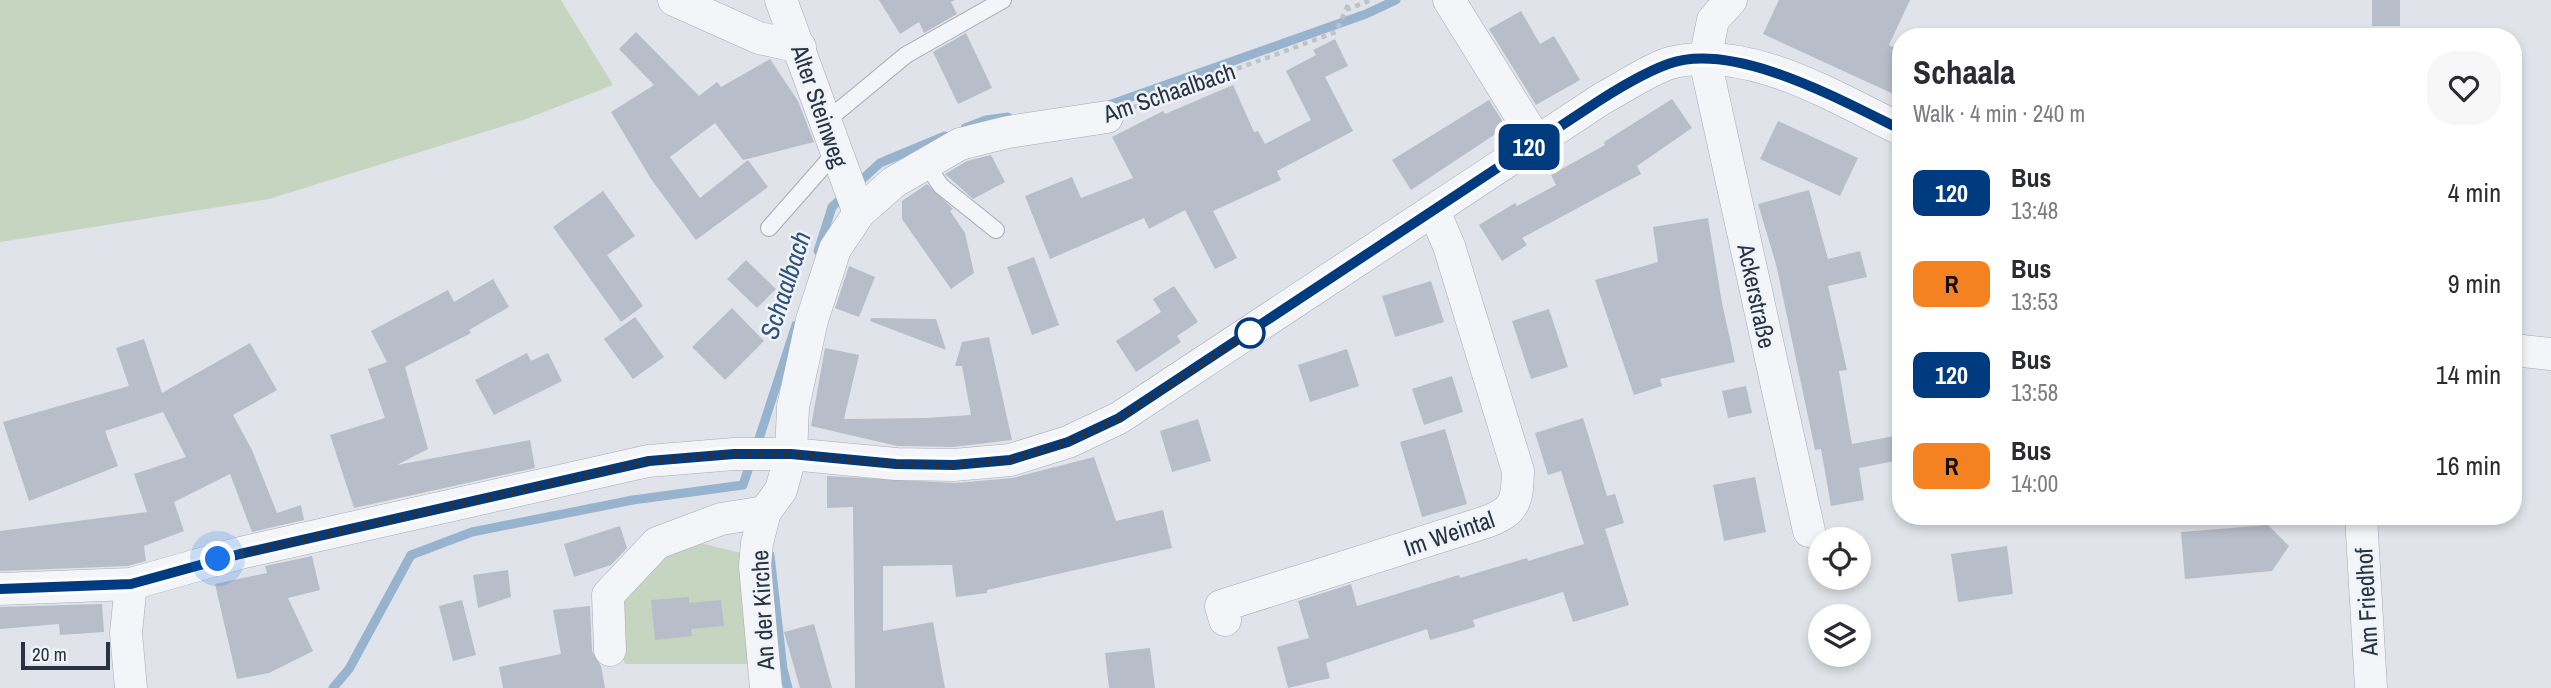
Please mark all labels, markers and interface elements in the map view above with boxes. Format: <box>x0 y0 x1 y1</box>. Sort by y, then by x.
street label: Alter Steinweg <box>784 39 856 172</box>
text: Schaala <box>1913 50 2015 94</box>
button: heart <box>2427 51 2501 125</box>
street label: Am Schaalbach <box>1098 54 1239 130</box>
text: Walk · 4 min · 240 m <box>1913 98 2085 129</box>
line badge: 120 <box>1489 124 1569 170</box>
text: 120 <box>1513 131 1545 163</box>
text: Bus <box>2011 160 2051 195</box>
text: 4 min <box>2448 175 2501 210</box>
text: 120 <box>1935 177 1968 209</box>
text: 13:48 <box>2011 195 2058 226</box>
water label: Schaalbach <box>751 227 819 343</box>
street label: Ackerstraße <box>1730 240 1784 351</box>
text: Bus <box>2011 251 2051 286</box>
text: 9 min <box>2448 266 2501 301</box>
text: R <box>1944 268 1959 300</box>
text: 13:53 <box>2011 286 2058 317</box>
unlabelled marker <box>1235 318 1265 348</box>
text: Bus <box>2011 342 2051 377</box>
text: 14 min <box>2436 357 2501 392</box>
text: 120 <box>1935 359 1968 391</box>
text: 13:58 <box>2011 377 2058 408</box>
text: Bus <box>2011 433 2051 468</box>
text: 16 min <box>2436 448 2501 483</box>
text: R <box>1944 450 1959 482</box>
text: 14:00 <box>2011 468 2058 499</box>
street label: Im Weintal <box>1399 503 1499 563</box>
map controls <box>1808 527 1871 667</box>
button: locate <box>1808 527 1871 590</box>
your location <box>200 541 235 576</box>
street label: Am Friedhof <box>2347 547 2385 658</box>
street label: An der Kirche <box>743 549 781 672</box>
button: layers <box>1808 604 1871 667</box>
scale bar <box>21 639 110 671</box>
text: 20 m <box>32 641 67 667</box>

